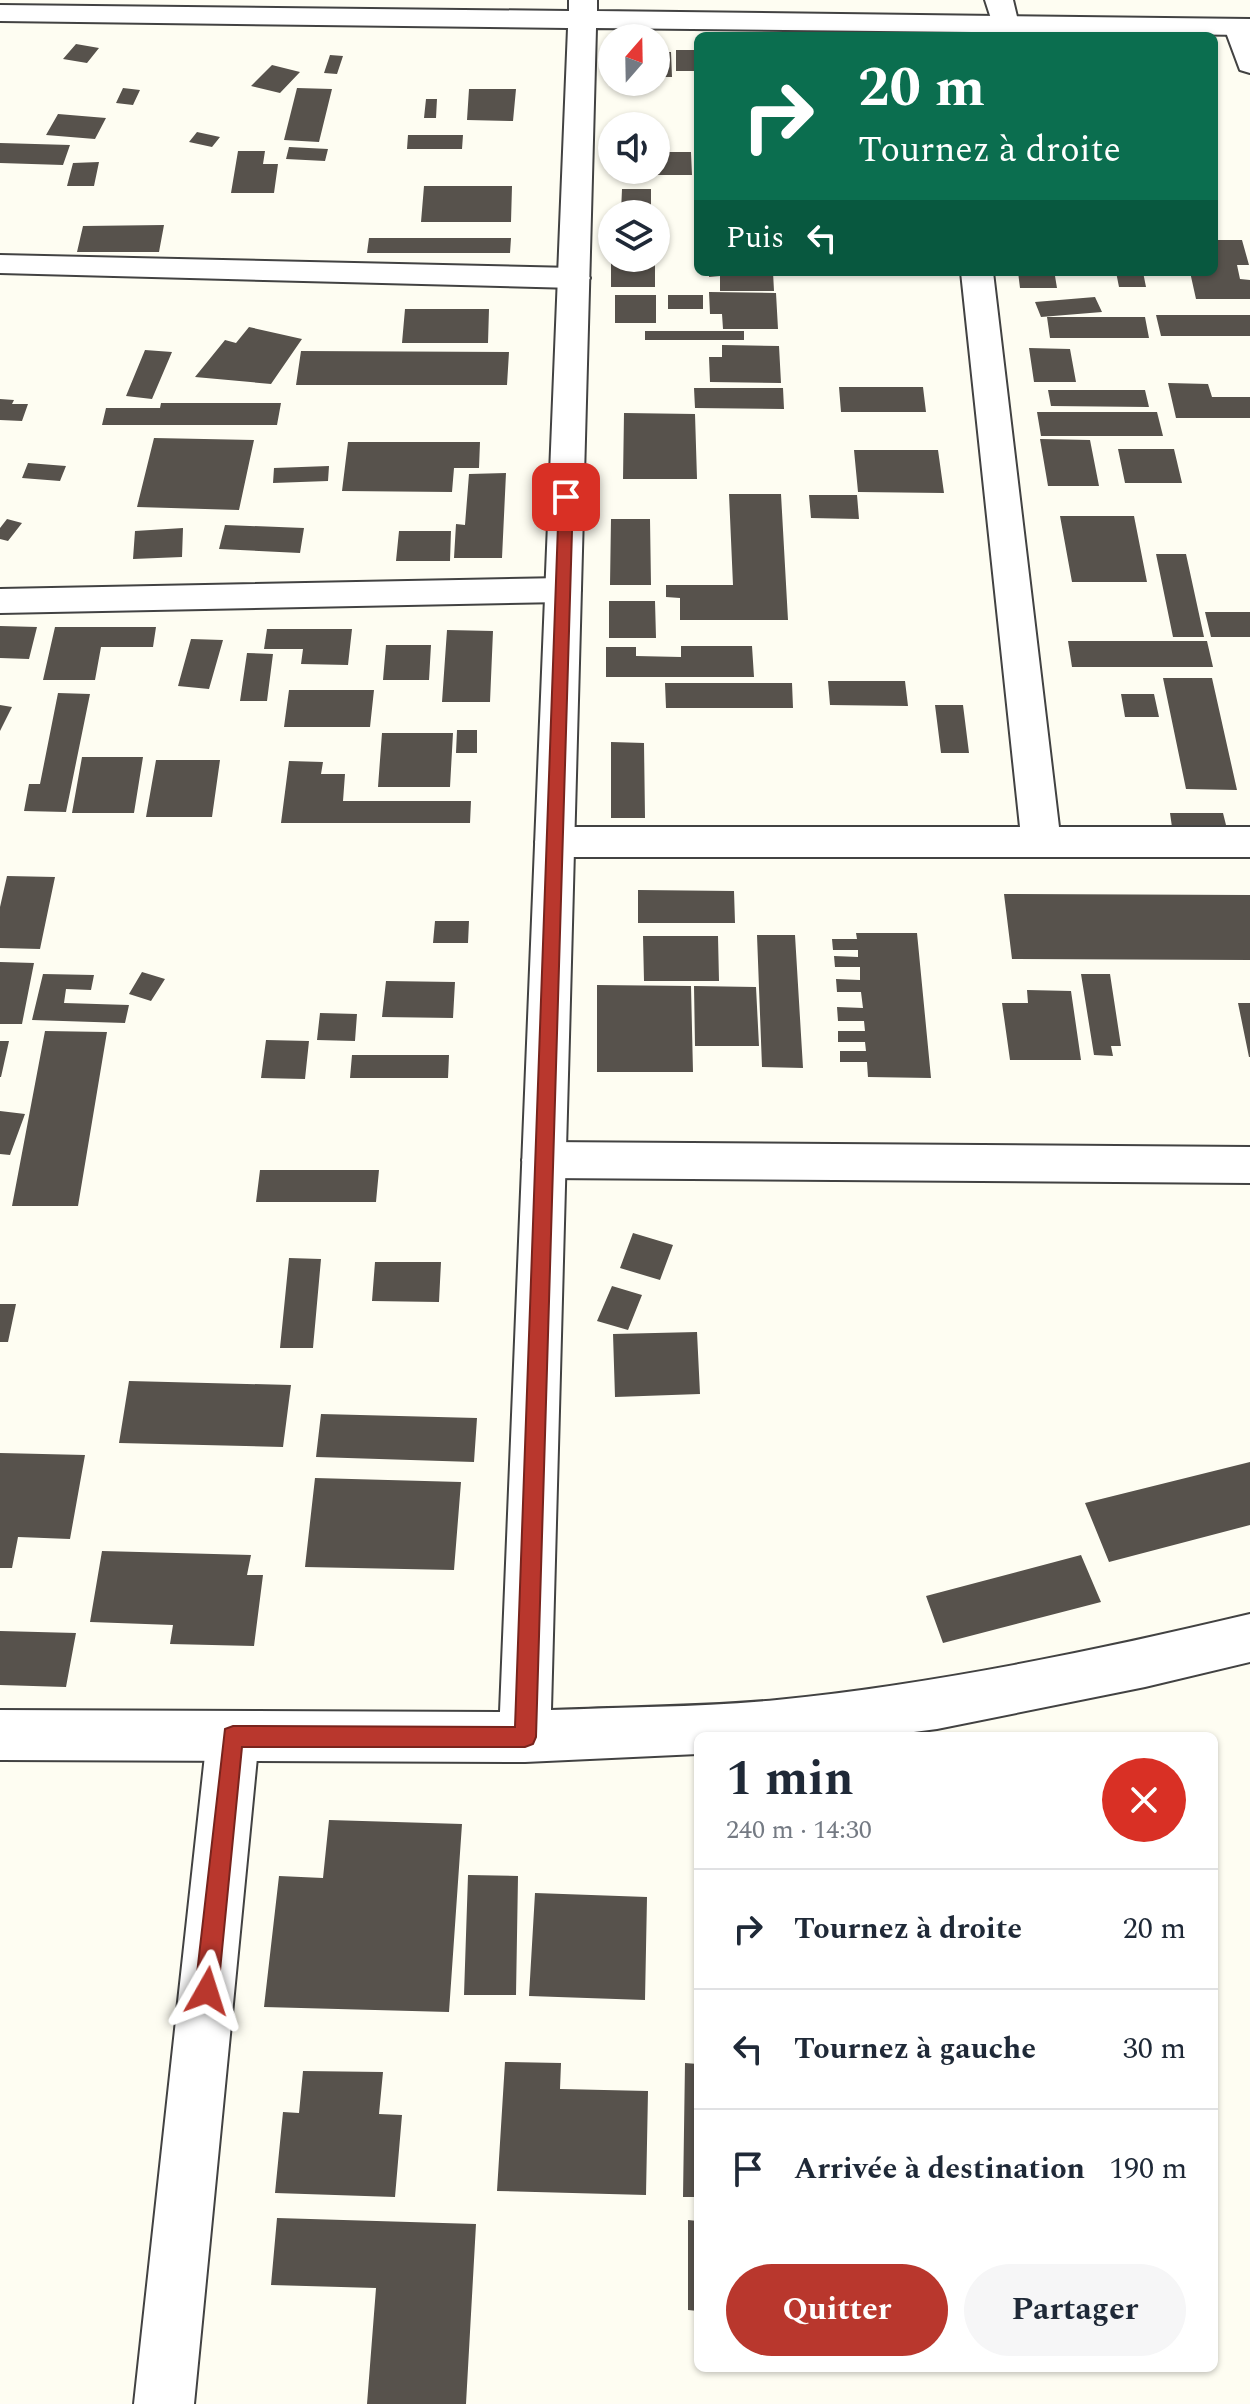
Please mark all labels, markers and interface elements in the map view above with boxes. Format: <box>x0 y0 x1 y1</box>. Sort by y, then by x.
north arrow <box>598 24 670 96</box>
map controls <box>598 24 670 272</box>
text: 20 m <box>858 46 985 131</box>
icon: right <box>726 64 830 168</box>
button: sound <box>598 112 670 184</box>
text: Tournez à droite <box>858 123 1121 178</box>
button: layers <box>598 200 670 272</box>
text: Puis <box>726 215 784 261</box>
icon: left <box>800 216 844 260</box>
pin <box>532 463 600 531</box>
icon: arrive <box>544 475 588 519</box>
text: 1 min <box>726 1743 854 1816</box>
button: close <box>1102 1758 1186 1842</box>
text: 240 m · 14:30 <box>726 1810 872 1850</box>
text: Tournez à droite <box>794 1906 1022 1952</box>
text: 20 m <box>1123 1906 1186 1952</box>
icon: right <box>726 1907 770 1951</box>
position arrow <box>165 1949 249 2033</box>
text: Tournez à gauche <box>794 2026 1036 2072</box>
text: 30 m <box>1123 2026 1186 2072</box>
icon: left <box>726 2027 770 2071</box>
text: Arrivée à destination <box>794 2146 1085 2192</box>
text: 190 m <box>1109 2146 1187 2192</box>
icon: arrive <box>726 2147 770 2191</box>
button: Quitter <box>726 2264 948 2356</box>
button: Partager <box>964 2264 1186 2356</box>

